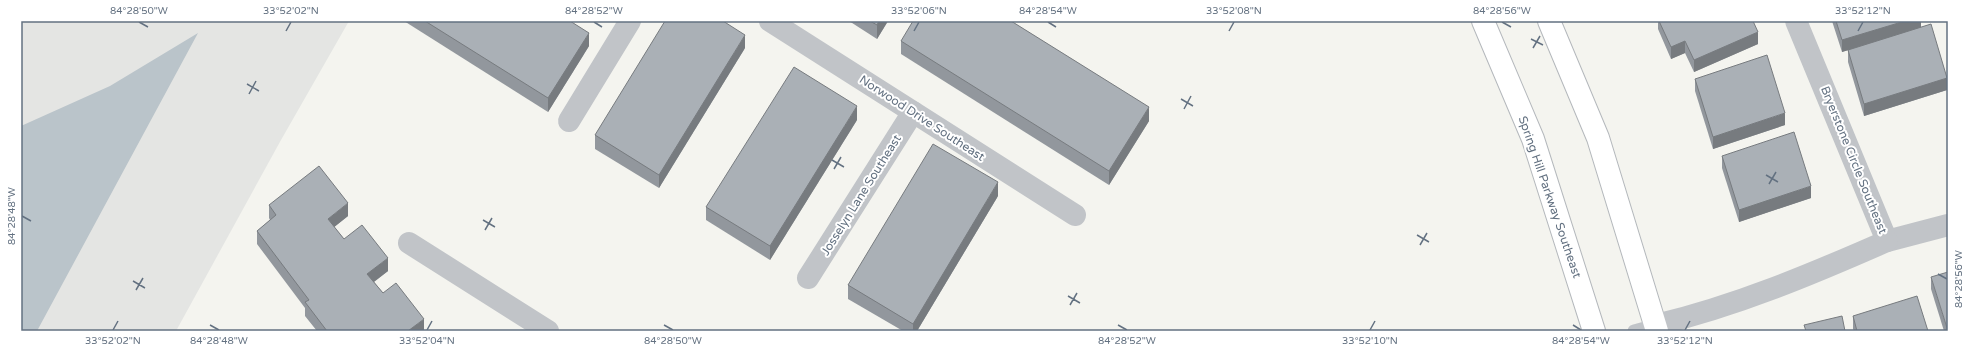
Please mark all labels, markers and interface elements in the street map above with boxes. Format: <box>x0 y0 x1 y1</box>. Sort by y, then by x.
text: 84°28'50"W <box>110 5 168 17</box>
text: 33°52'02"N <box>263 5 319 17</box>
text: 84°28'52"W <box>565 5 623 17</box>
text: 33°52'06"N <box>891 5 947 17</box>
text: 84°28'54"W <box>1019 5 1077 17</box>
text: 33°52'08"N <box>1206 5 1262 17</box>
text: 84°28'56"W <box>1473 5 1531 17</box>
text: 33°52'12"N <box>1835 5 1891 17</box>
street label: Norwood Drive Southeast <box>857 72 988 164</box>
street label: Bryerstone Circle Southeast <box>1818 84 1890 236</box>
street label: Spring Hill Parkway Southeast <box>1516 114 1585 280</box>
street label: Josselyn Lane Southeast <box>818 132 904 258</box>
text: 84°28'48"W <box>6 187 18 245</box>
text: 84°28'56"W <box>1953 250 1965 308</box>
text: 33°52'02"N <box>85 335 141 347</box>
text: 84°28'48"W <box>190 335 248 347</box>
text: 33°52'04"N <box>399 335 455 347</box>
text: 84°28'50"W <box>644 335 702 347</box>
text: 84°28'52"W <box>1098 335 1156 347</box>
text: 33°52'10"N <box>1342 335 1398 347</box>
text: 84°28'54"W <box>1552 335 1610 347</box>
text: 33°52'12"N <box>1657 335 1713 347</box>

